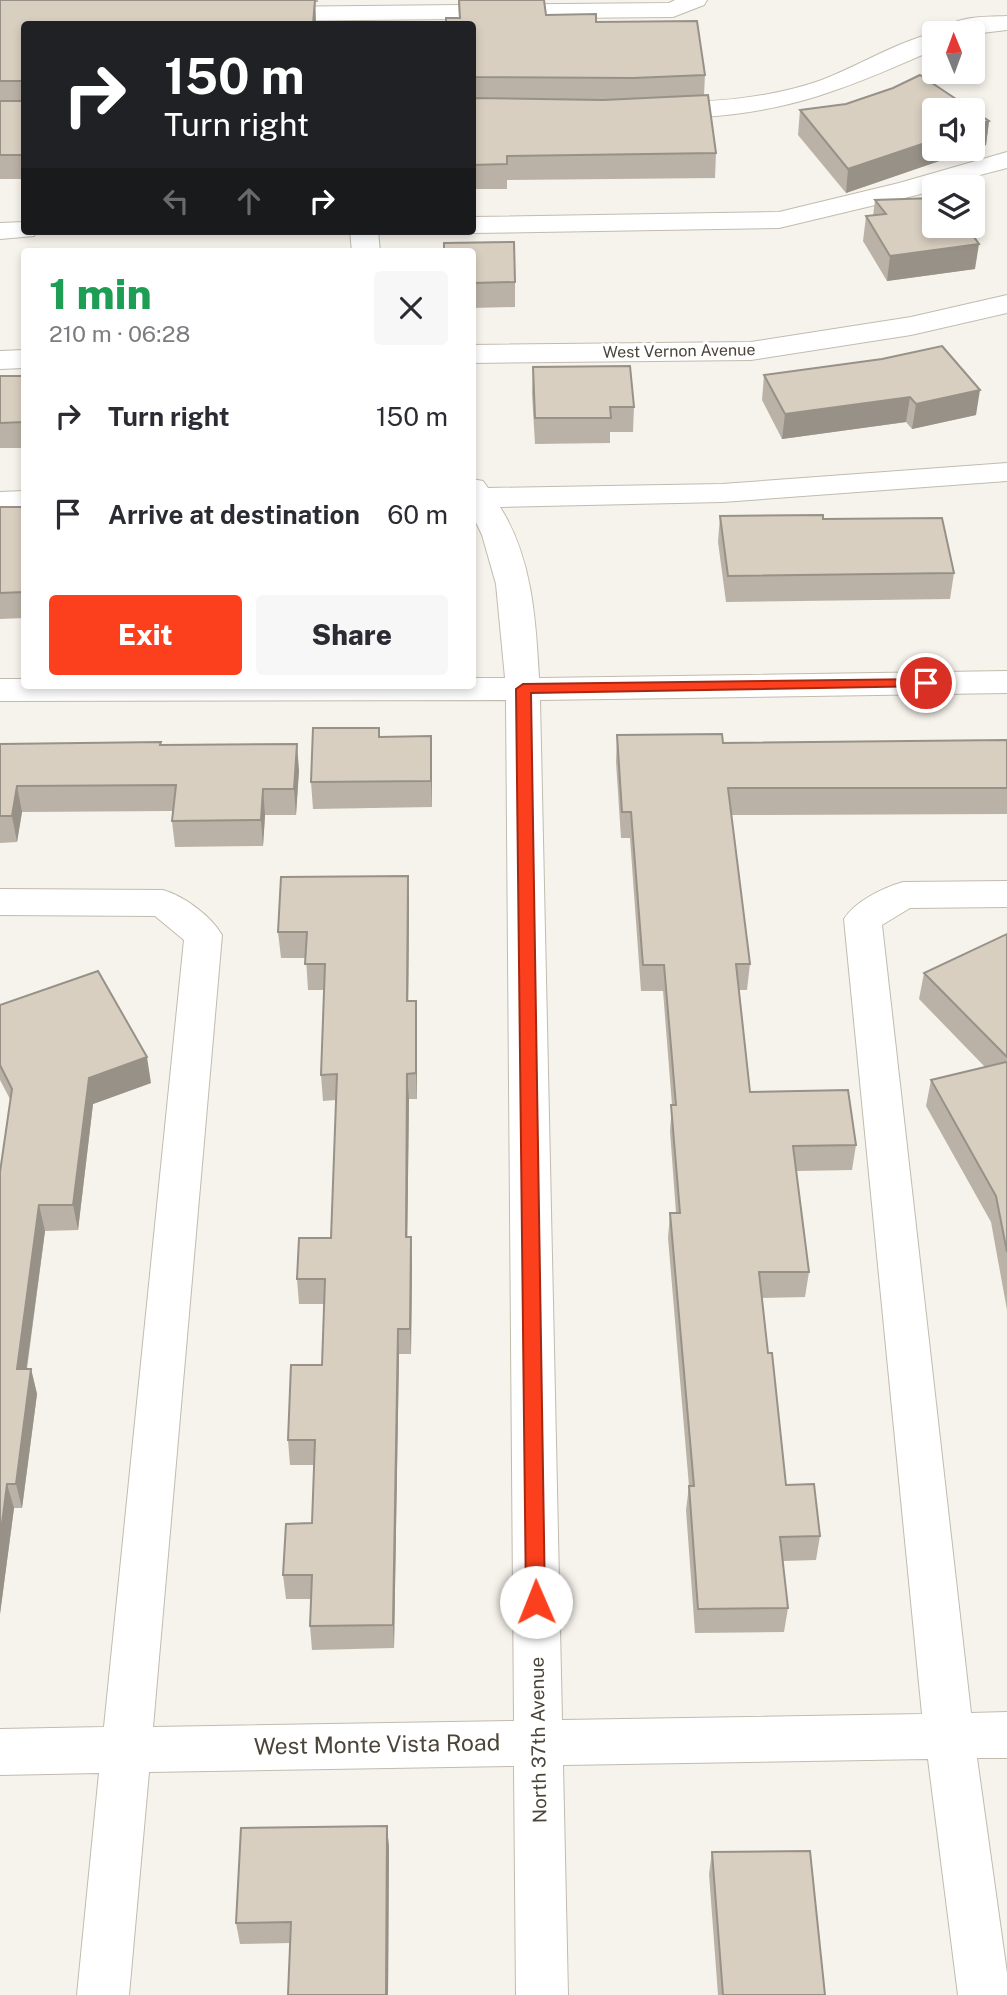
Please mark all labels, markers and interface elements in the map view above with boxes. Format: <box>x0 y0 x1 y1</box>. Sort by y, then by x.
north arrow <box>922 21 985 84</box>
map controls <box>922 21 985 238</box>
text: 150 m <box>164 47 305 105</box>
icon: right <box>49 49 140 140</box>
button: sound <box>922 98 985 161</box>
text: Turn right <box>164 106 309 143</box>
button: layers <box>922 175 985 238</box>
icon: left <box>157 182 195 220</box>
icon: ahead <box>230 182 268 220</box>
icon: right <box>303 182 341 220</box>
text: 1 min <box>49 269 152 318</box>
button: close <box>374 271 448 345</box>
text: 210 m · 06:28 <box>49 320 190 347</box>
street label: West Vernon Avenue <box>602 340 756 362</box>
icon: right <box>49 397 87 435</box>
text: Turn right <box>108 401 230 432</box>
text: 150 m <box>376 401 448 432</box>
icon: arrive <box>49 495 87 533</box>
text: Arrive at destination <box>108 499 360 530</box>
text: 60 m <box>387 499 448 530</box>
button: Exit <box>49 595 242 675</box>
button: Share <box>256 595 448 675</box>
pin <box>896 653 956 713</box>
icon: arrive <box>907 664 945 702</box>
position arrow <box>499 1565 573 1639</box>
street label: North 37th Avenue <box>526 1657 550 1823</box>
street label: West Monte Vista Road <box>254 1728 500 1760</box>

